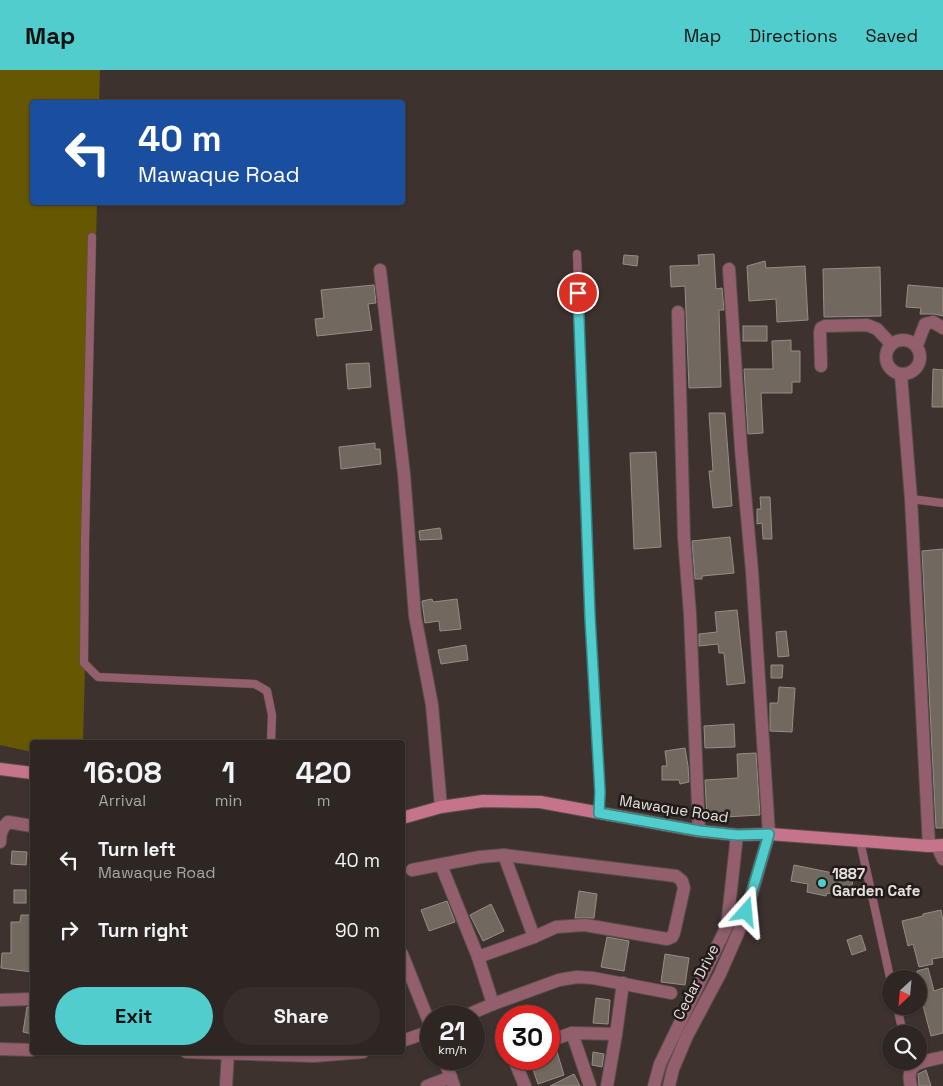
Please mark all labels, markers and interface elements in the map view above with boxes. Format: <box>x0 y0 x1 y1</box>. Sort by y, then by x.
text: Map <box>25 20 75 51</box>
text: Map <box>684 24 721 47</box>
text: Directions <box>749 24 838 47</box>
text: Saved <box>866 24 918 47</box>
text: 40 m <box>138 117 222 161</box>
icon: left <box>55 120 120 185</box>
text: Mawaque Road <box>138 160 300 188</box>
pin <box>557 272 599 314</box>
icon: arrive <box>564 279 592 307</box>
text: 16:08 <box>83 753 162 792</box>
text: 1 <box>222 753 235 792</box>
text: 420 <box>295 753 352 792</box>
text: Arrival <box>99 790 146 811</box>
text: min <box>215 790 242 811</box>
text: m <box>317 790 331 811</box>
street label: Mawaque Road <box>618 791 730 827</box>
text: Turn left <box>98 837 176 862</box>
icon: left <box>55 846 83 874</box>
text: 40 m <box>335 848 380 873</box>
text: Mawaque Road <box>98 862 216 883</box>
place label: 1887 Garden Cafe <box>832 864 921 900</box>
marker: 1887 Garden Cafe <box>816 877 828 889</box>
position arrow <box>719 885 771 937</box>
icon: right <box>55 916 83 944</box>
text: Turn right <box>98 918 188 943</box>
text: 90 m <box>335 918 380 943</box>
street label: Cedar Drive <box>668 941 723 1023</box>
north arrow <box>882 970 928 1015</box>
map controls <box>882 970 927 1070</box>
button: Exit <box>55 987 213 1045</box>
button: Share <box>223 987 380 1045</box>
speed limit sign: 30 <box>495 1005 560 1070</box>
text: 21 <box>439 1015 466 1047</box>
button: search <box>882 1025 927 1070</box>
text: km/h <box>438 1042 467 1058</box>

